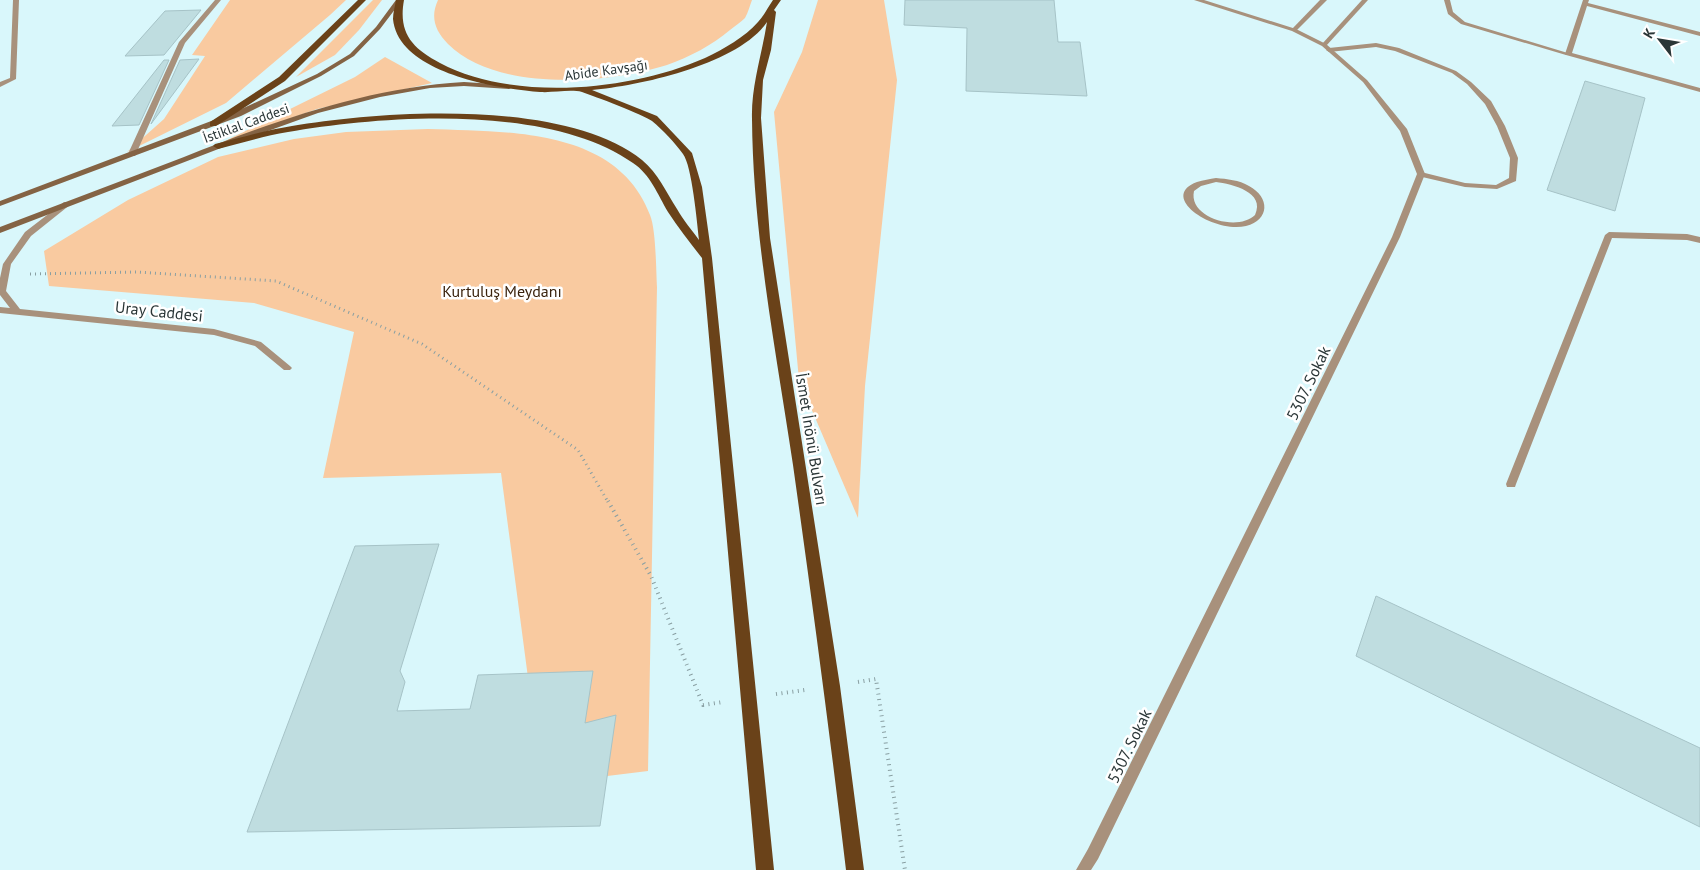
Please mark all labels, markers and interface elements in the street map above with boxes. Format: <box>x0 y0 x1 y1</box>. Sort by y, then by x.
north arrow <box>1635 15 1685 65</box>
text: K <box>1639 25 1659 42</box>
street label: Abide Kavşağı <box>563 55 649 85</box>
street label: İstiklal Caddesi <box>200 99 292 147</box>
park label: Kurtuluş Meydanı <box>442 281 562 301</box>
street label: Uray Caddesi <box>114 296 204 326</box>
street label: 5307. Sokak <box>1281 342 1335 423</box>
street label: İsmet İnönü Bulvarı <box>792 371 832 507</box>
street label: 5307. Sokak <box>1102 705 1156 786</box>

